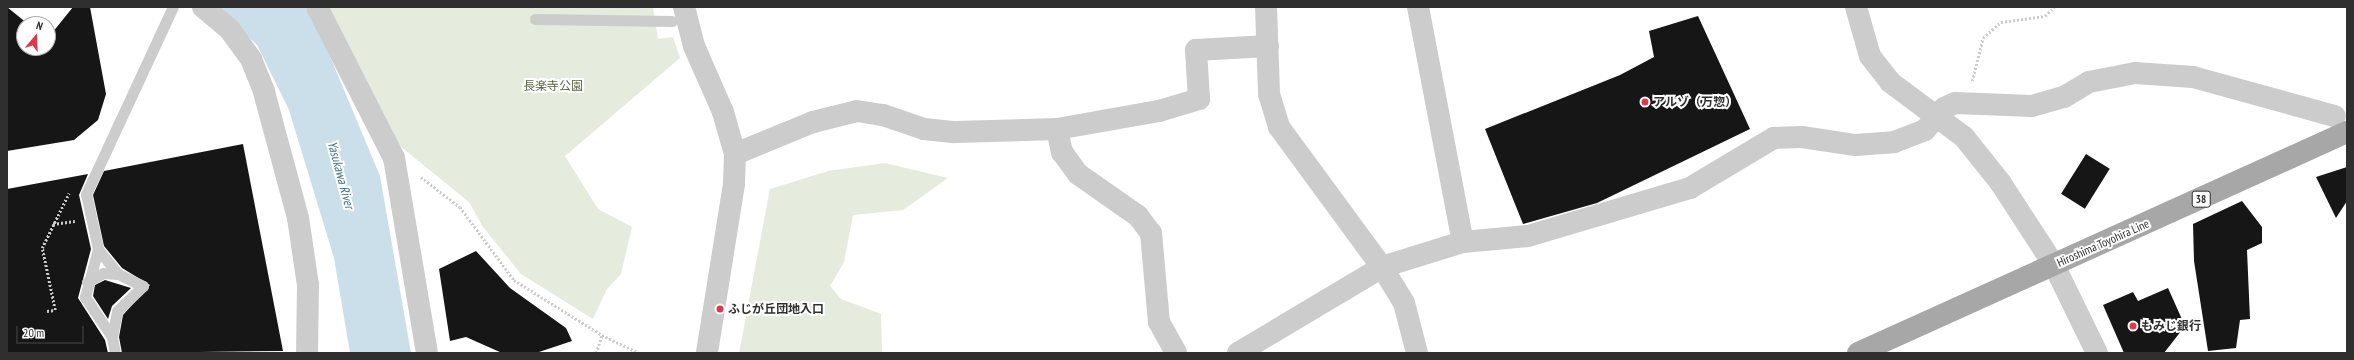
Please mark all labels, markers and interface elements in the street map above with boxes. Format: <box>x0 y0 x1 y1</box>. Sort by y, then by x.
north arrow <box>16 16 56 56</box>
text: N <box>34 18 45 33</box>
park label: 長楽寺公園 <box>523 79 583 93</box>
place label: アルゾ（万惣） <box>1653 95 1737 109</box>
marker: アルゾ（万惣） <box>1640 97 1650 107</box>
water label: Yasukawa River <box>323 140 357 210</box>
road number: 38 <box>2191 190 2211 208</box>
street label: Hiroshima Toyohira Line <box>2054 216 2152 270</box>
place label: ふじが丘団地入口 <box>728 302 824 316</box>
marker: ふじが丘団地入口 <box>715 304 725 314</box>
scale bar <box>18 318 86 344</box>
place label: もみじ銀行 <box>2141 319 2201 333</box>
marker: もみじ銀行 <box>2128 321 2138 331</box>
text: 20 m <box>23 325 44 340</box>

